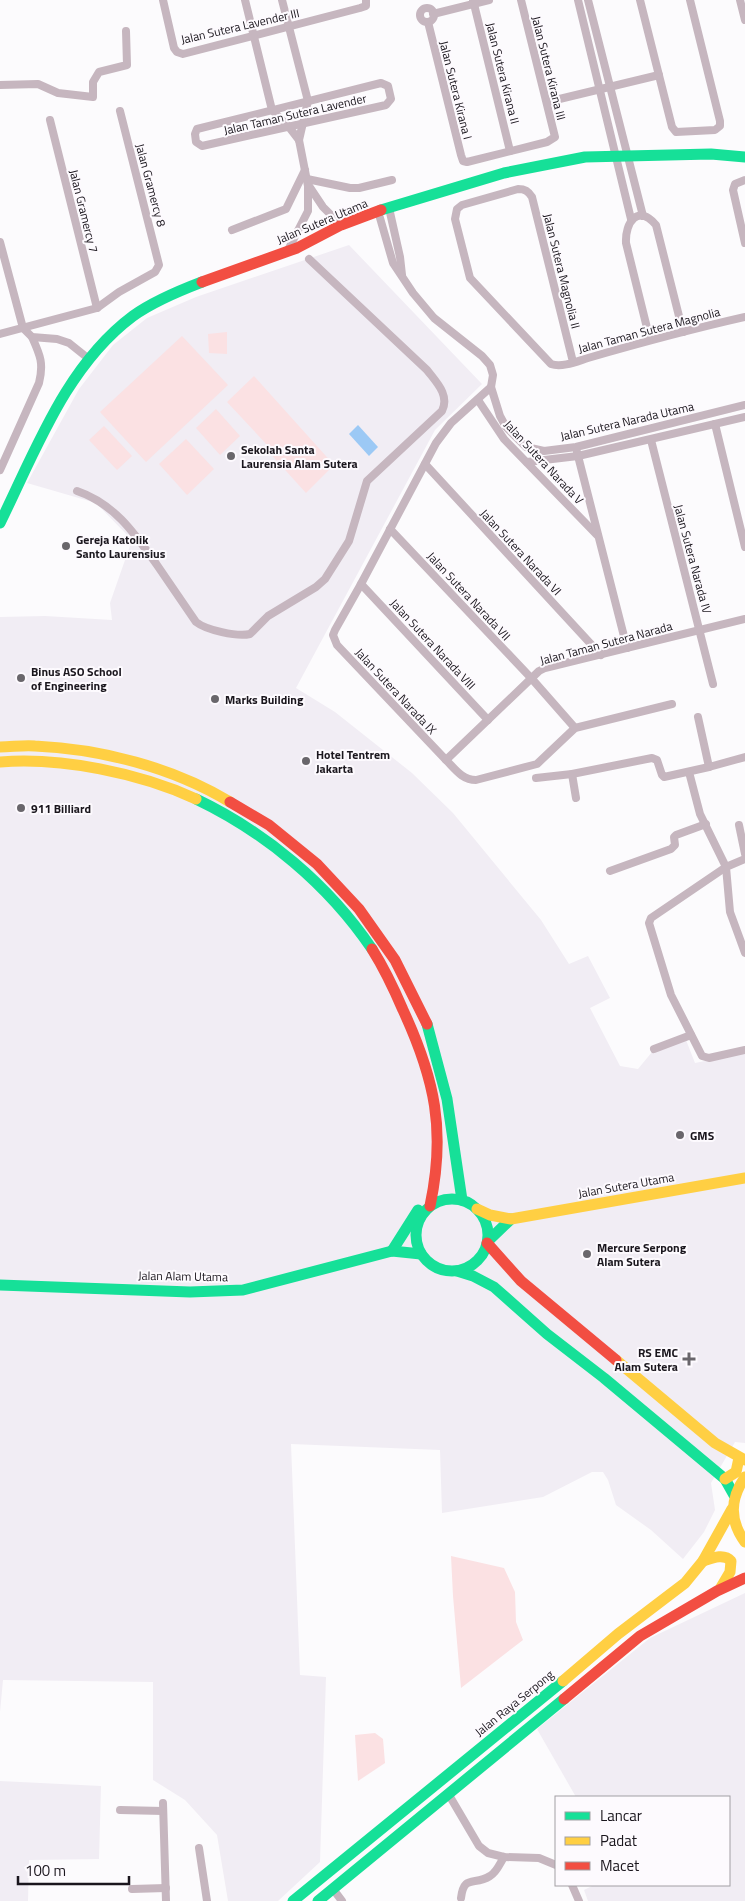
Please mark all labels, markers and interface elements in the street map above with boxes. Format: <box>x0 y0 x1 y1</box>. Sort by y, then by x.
street label: Jalan Sutera Lavender III <box>179 3 301 49</box>
street label: Jalan Sutera Kirana III <box>527 14 571 122</box>
street label: Jalan Sutera Kirana II <box>481 20 525 126</box>
street label: Jalan Sutera Kirana I <box>435 39 477 141</box>
street label: Jalan Taman Sutera Lavender <box>222 88 368 140</box>
street label: Jalan Gramercy 8 <box>131 141 171 229</box>
street label: Jalan Gramercy 7 <box>64 167 104 255</box>
street label: Jalan Sutera Utama <box>274 193 370 249</box>
street label: Jalan Sutera Magnolia II <box>538 211 586 331</box>
street label: Jalan Taman Sutera Magnolia <box>576 302 722 358</box>
street label: Jalan Sutera Narada Utama <box>558 396 696 446</box>
street label: Jalan Sutera Narada V <box>500 415 588 509</box>
place label: Sekolah Santa Laurensia Alam Sutera <box>241 440 358 473</box>
marker: Sekolah Santa Laurensia Alam Sutera <box>225 450 237 462</box>
street label: Jalan Sutera Narada IV <box>669 502 717 616</box>
street label: Jalan Sutera Narada VI <box>476 504 566 600</box>
place label: Gereja Katolik Santo Laurensius <box>76 530 166 563</box>
marker: Gereja Katolik Santo Laurensius <box>60 540 72 552</box>
street label: Jalan Sutera Narada VII <box>423 547 515 645</box>
street label: Jalan Sutera Narada VIII <box>386 594 480 694</box>
street label: Jalan Taman Sutera Narada <box>538 616 674 670</box>
street label: Jalan Sutera Narada IX <box>351 643 441 739</box>
place label: Binus ASO School of Engineering <box>31 662 122 695</box>
marker: Binus ASO School of Engineering <box>15 672 27 684</box>
place label: Marks Building <box>225 690 304 709</box>
marker: Marks Building <box>209 693 221 705</box>
place label: Hotel Tentrem Jakarta <box>316 745 390 778</box>
marker: Hotel Tentrem Jakarta <box>300 755 312 767</box>
place label: 911 Billiard <box>31 799 91 818</box>
marker: 911 Billiard <box>15 802 27 814</box>
place label: GMS <box>690 1126 715 1145</box>
marker: GMS <box>674 1129 686 1141</box>
street label: Jalan Sutera Utama <box>576 1167 676 1203</box>
place label: Mercure Serpong Alam Sutera <box>597 1238 687 1271</box>
marker: Mercure Serpong Alam Sutera <box>581 1248 593 1260</box>
street label: Jalan Alam Utama <box>138 1266 228 1286</box>
place label: RS EMC Alam Sutera <box>614 1343 678 1376</box>
marker: RS EMC Alam Sutera <box>682 1352 696 1366</box>
street label: Jalan Raya Serpong <box>470 1665 558 1741</box>
legend <box>555 1796 730 1886</box>
text: Lancar <box>600 1804 642 1827</box>
text: Padat <box>600 1829 638 1852</box>
scale bar <box>18 1854 129 1886</box>
text: Macet <box>600 1854 640 1877</box>
text: 100 m <box>25 1859 66 1882</box>

